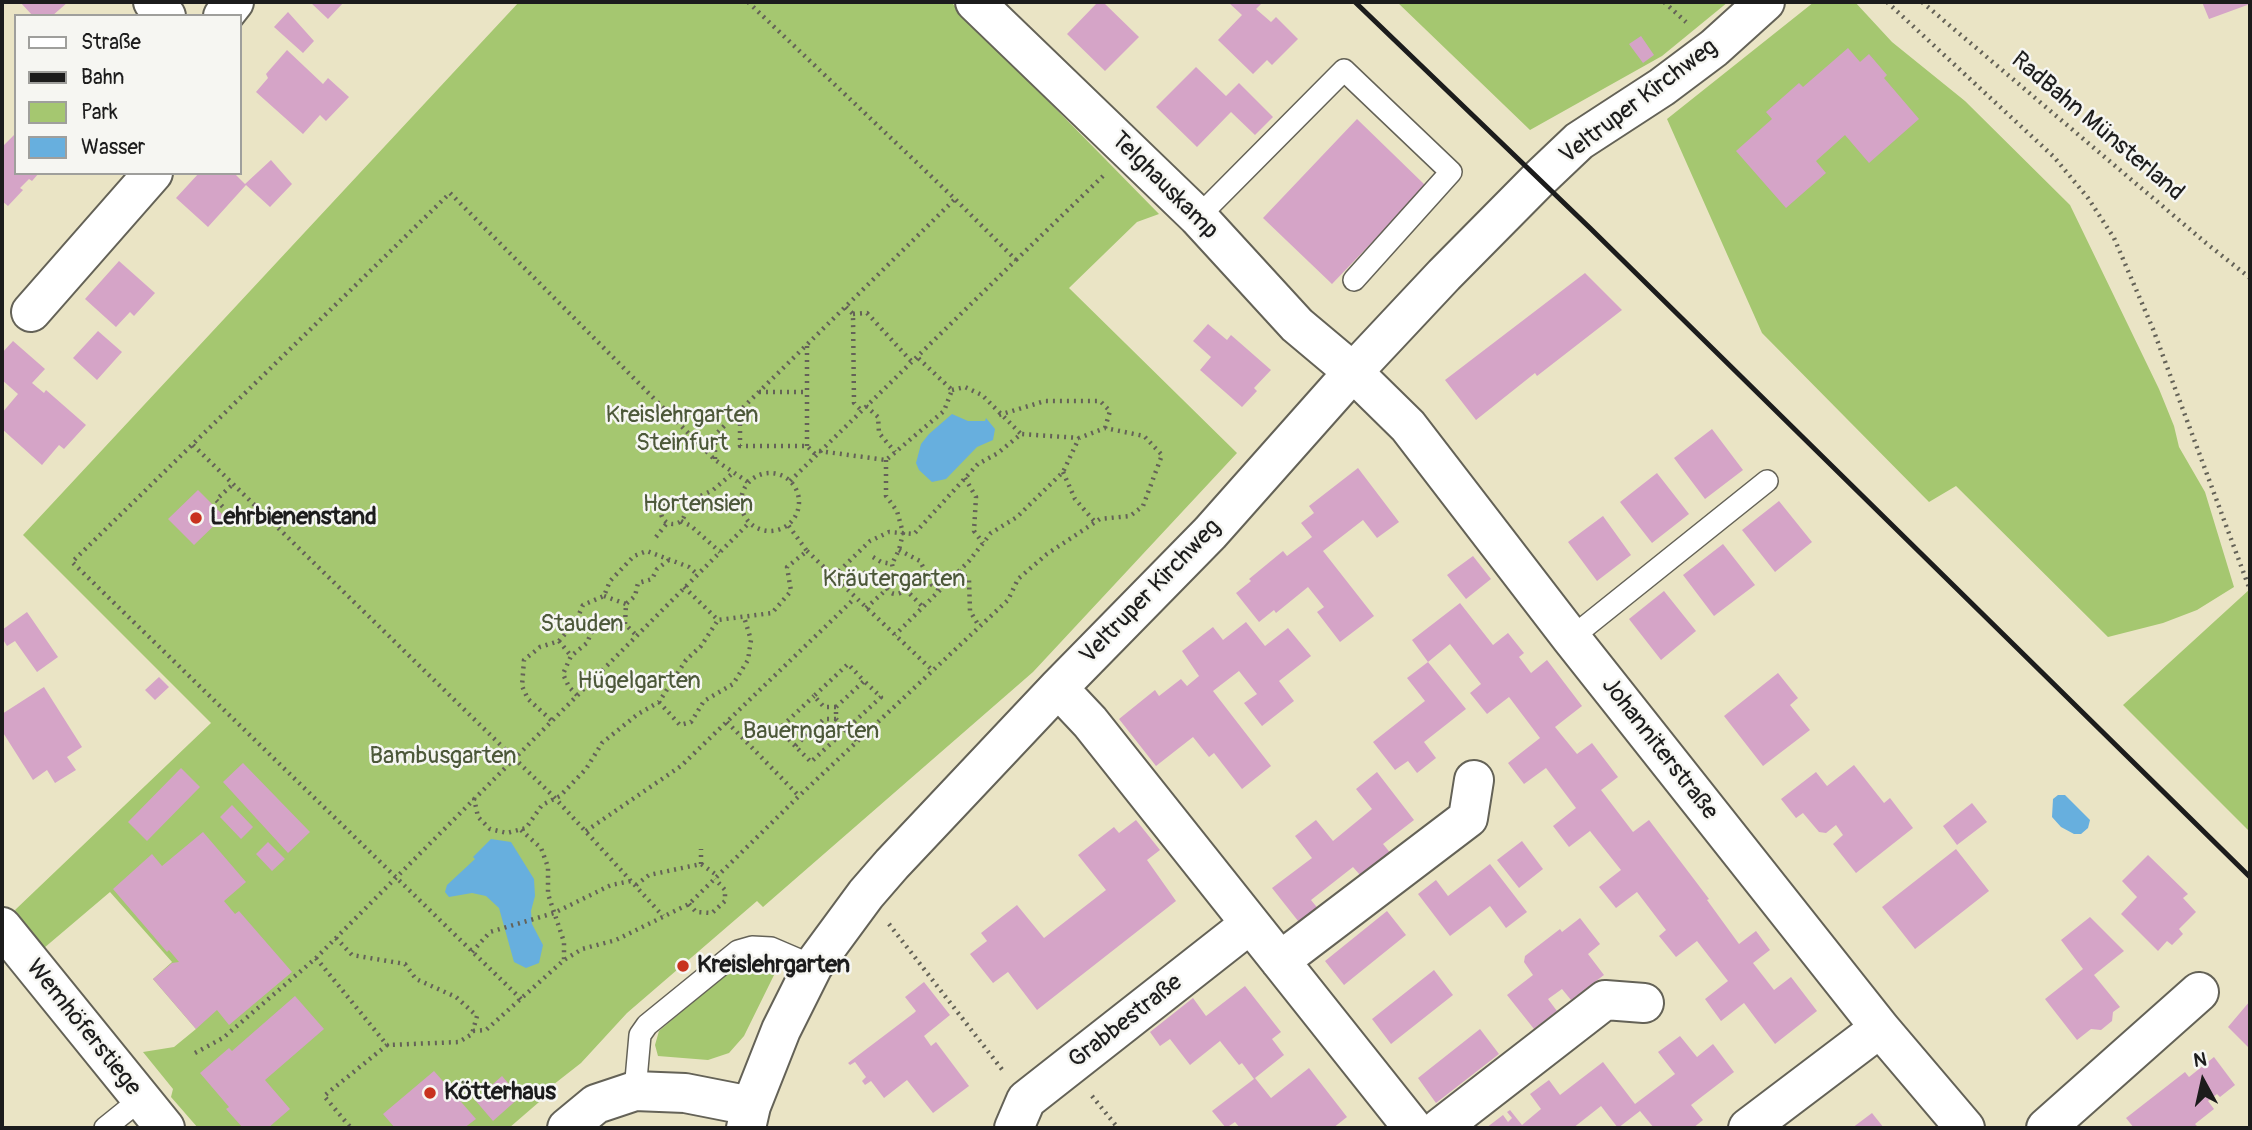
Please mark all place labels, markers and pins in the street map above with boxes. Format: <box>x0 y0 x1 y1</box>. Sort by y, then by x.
place label: Lehrbienenstand <box>210 504 377 532</box>
marker: Lehrbienenstand <box>188 510 204 526</box>
place label: Kreislehrgarten <box>697 952 850 980</box>
marker: Kreislehrgarten <box>675 958 691 974</box>
place label: Kötterhaus <box>444 1079 556 1107</box>
marker: Kötterhaus <box>422 1085 438 1101</box>

